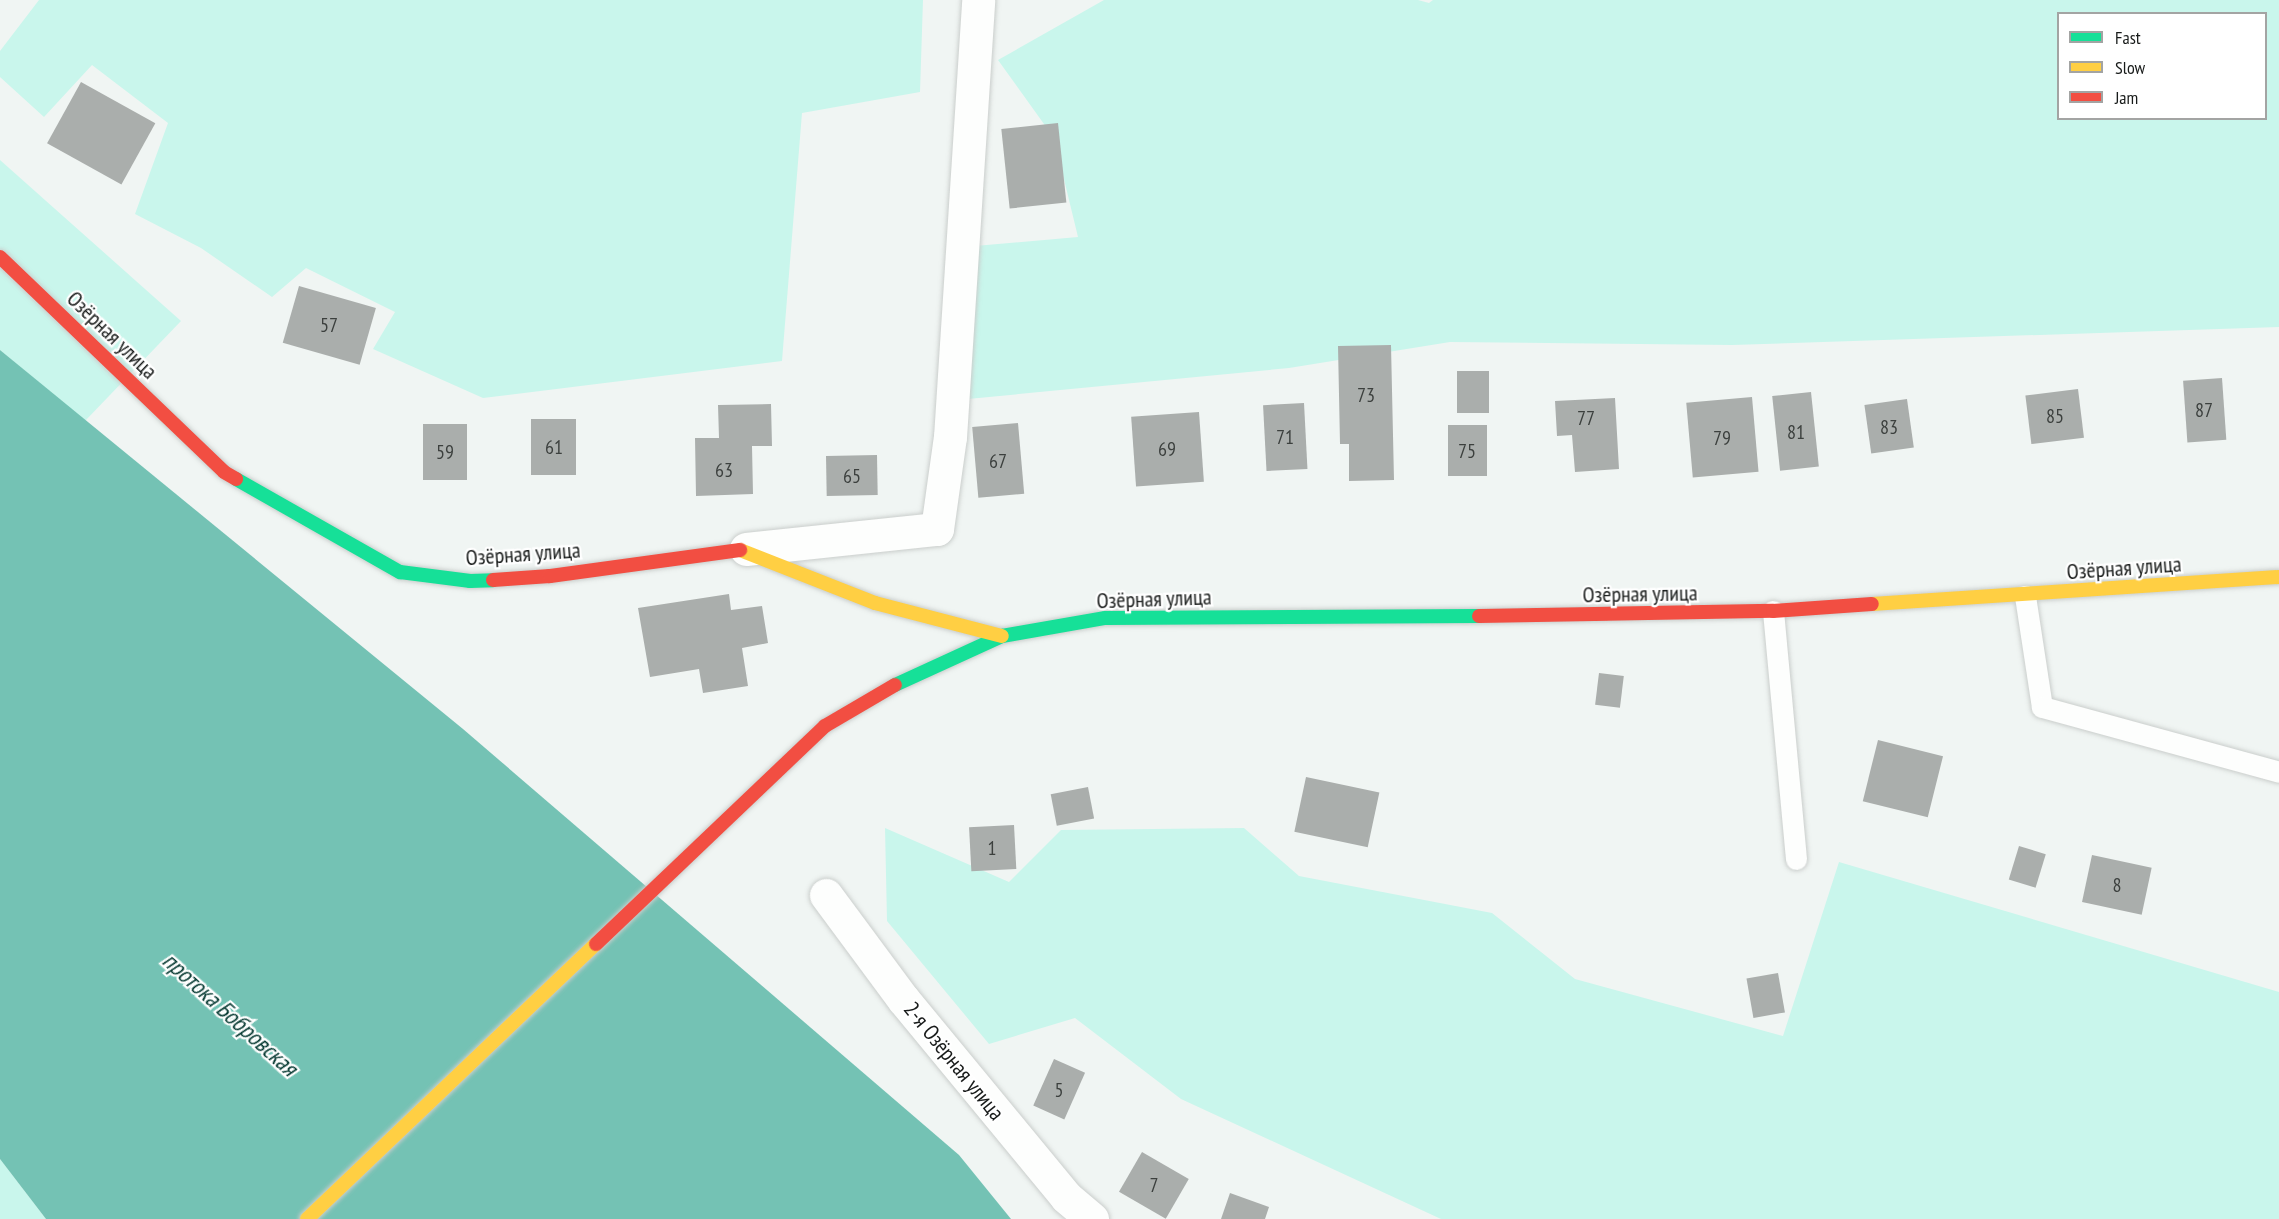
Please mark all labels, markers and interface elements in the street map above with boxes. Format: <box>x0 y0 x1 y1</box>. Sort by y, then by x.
legend <box>2057 12 2267 120</box>
text: Fast <box>2115 26 2141 49</box>
text: Slow <box>2115 56 2145 79</box>
text: Jam <box>2115 86 2138 109</box>
street label: Озёрная улица <box>61 286 163 384</box>
house number: 57 <box>320 313 338 337</box>
house number: 73 <box>1357 383 1375 407</box>
house number: 87 <box>2195 398 2213 422</box>
house number: 85 <box>2046 404 2064 428</box>
house number: 77 <box>1577 406 1595 430</box>
house number: 83 <box>1880 415 1898 439</box>
house number: 81 <box>1787 420 1805 444</box>
house number: 71 <box>1276 425 1294 449</box>
house number: 79 <box>1713 426 1731 450</box>
house number: 61 <box>545 435 563 459</box>
house number: 69 <box>1158 437 1176 461</box>
house number: 75 <box>1458 439 1476 463</box>
house number: 59 <box>436 440 454 464</box>
house number: 67 <box>989 449 1007 473</box>
house number: 63 <box>715 458 733 482</box>
house number: 65 <box>843 464 861 488</box>
street label: Озёрная улица <box>465 537 581 571</box>
street label: Озёрная улица <box>2066 551 2182 585</box>
street label: Озёрная улица <box>1582 580 1698 608</box>
street label: Озёрная улица <box>1096 584 1212 614</box>
house number: 1 <box>988 836 996 860</box>
house number: 8 <box>2113 873 2121 897</box>
water label: протока Бобровская <box>157 946 303 1082</box>
street label: 2-я Озёрная улица <box>898 997 1010 1125</box>
house number: 5 <box>1055 1078 1063 1102</box>
house number: 7 <box>1150 1173 1158 1197</box>

